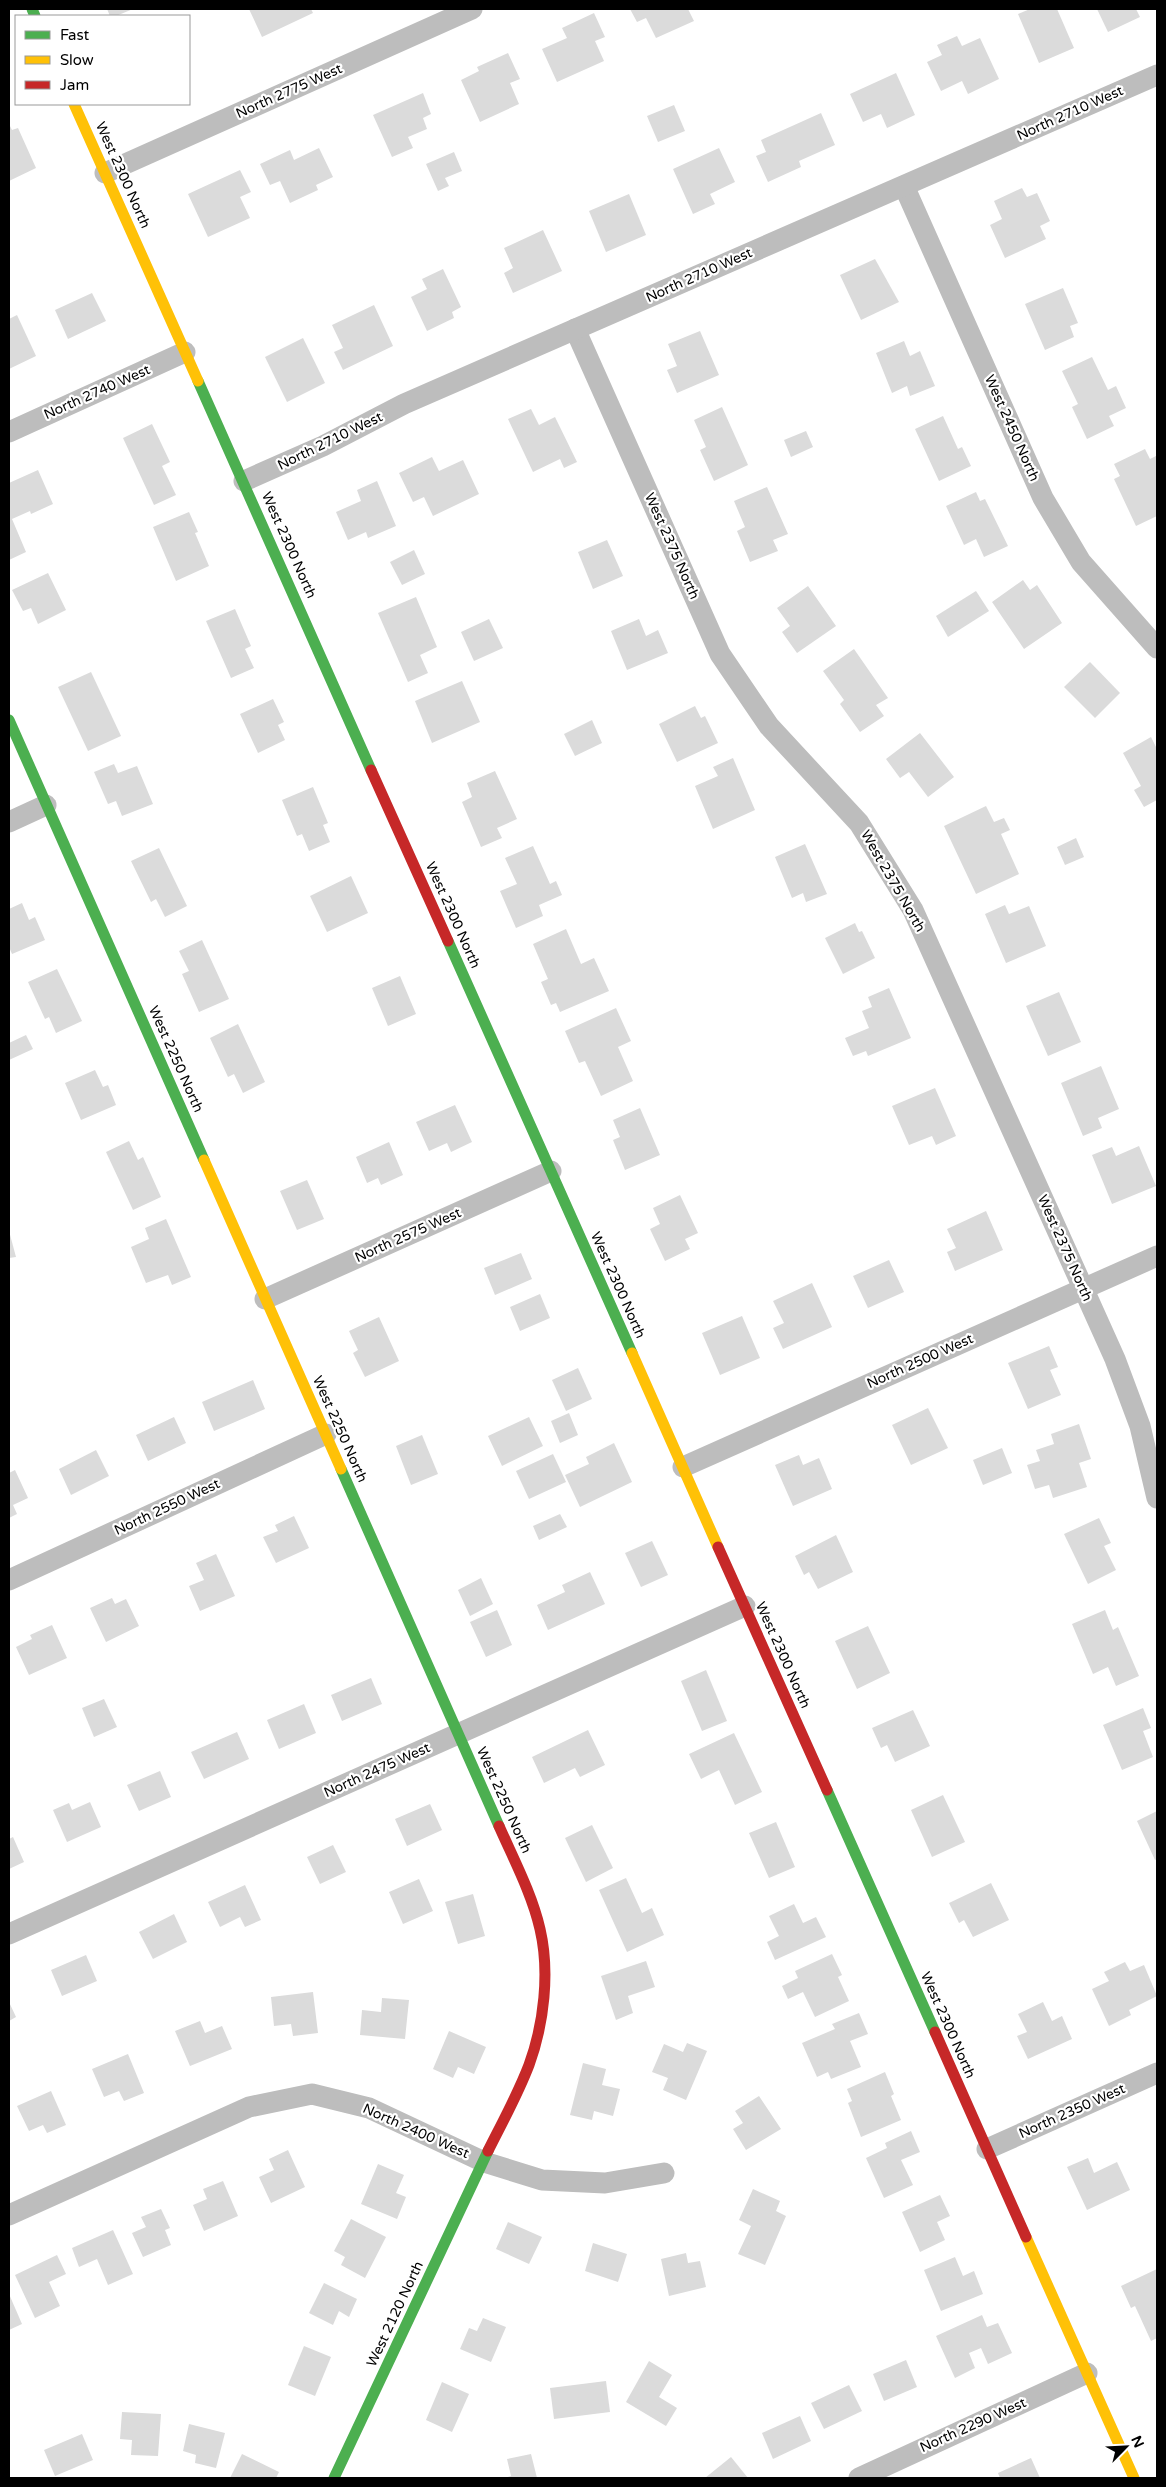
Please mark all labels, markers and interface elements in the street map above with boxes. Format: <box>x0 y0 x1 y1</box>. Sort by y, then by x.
legend <box>15 15 190 105</box>
text: Fast <box>60 26 90 44</box>
text: Slow <box>60 51 94 69</box>
street label: North 2775 West <box>233 60 345 122</box>
text: Jam <box>60 76 89 94</box>
street label: North 2710 West <box>1014 82 1126 144</box>
street label: West 2300 North <box>92 119 154 231</box>
street label: North 2710 West <box>643 244 755 306</box>
street label: North 2740 West <box>41 361 153 423</box>
street label: West 2450 North <box>981 372 1043 484</box>
street label: North 2710 West <box>275 408 386 474</box>
street label: West 2300 North <box>258 489 320 601</box>
street label: West 2375 North <box>641 490 703 602</box>
street label: West 2375 North <box>857 827 929 935</box>
street label: West 2300 North <box>422 859 484 971</box>
street label: West 2250 North <box>145 1003 207 1115</box>
street label: West 2375 North <box>1034 1192 1096 1304</box>
street label: North 2575 West <box>352 1204 464 1266</box>
street label: West 2300 North <box>587 1229 649 1341</box>
street label: North 2500 West <box>864 1330 976 1392</box>
street label: West 2250 North <box>309 1373 371 1485</box>
street label: North 2550 West <box>111 1475 223 1539</box>
street label: West 2300 North <box>752 1599 814 1711</box>
street label: North 2475 West <box>321 1739 433 1801</box>
street label: West 2250 North <box>473 1744 535 1856</box>
street label: West 2300 North <box>917 1969 979 2081</box>
street label: North 2350 West <box>1016 2080 1128 2142</box>
street label: North 2400 West <box>360 2100 472 2162</box>
street label: West 2120 North <box>363 2258 427 2370</box>
street label: North 2290 West <box>917 2394 1029 2456</box>
north arrow <box>1101 2422 1151 2472</box>
text: N <box>1127 2433 1147 2451</box>

